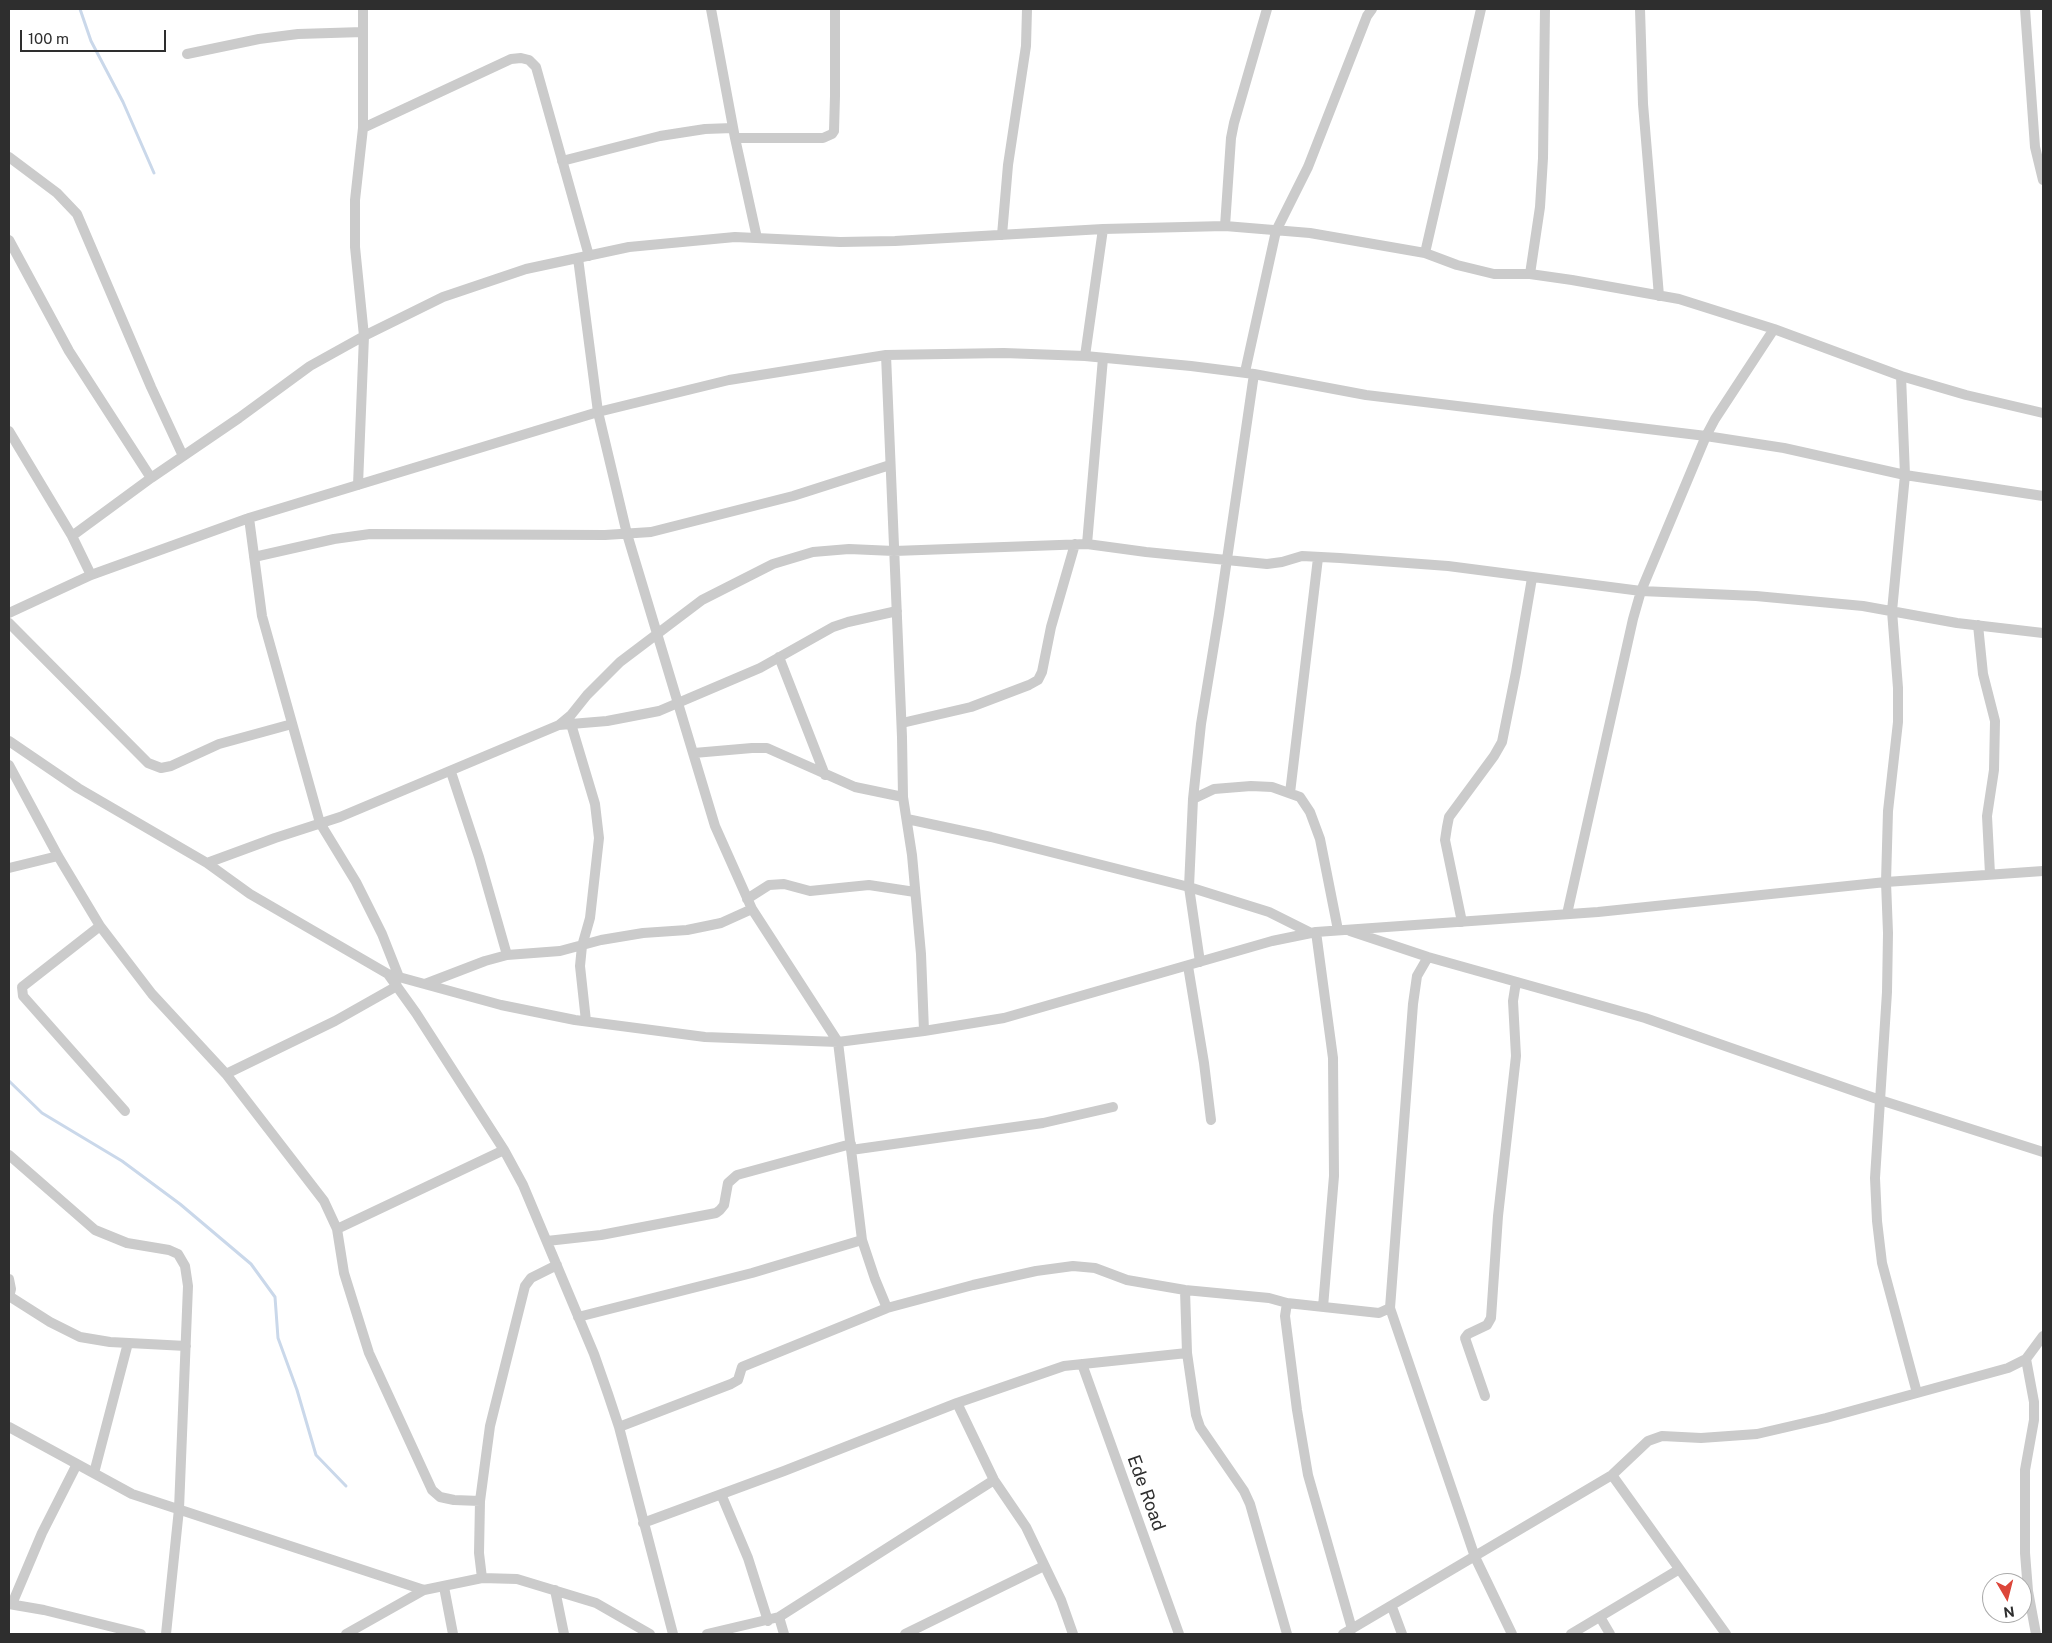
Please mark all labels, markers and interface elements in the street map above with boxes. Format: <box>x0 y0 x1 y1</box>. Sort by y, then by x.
scale bar <box>22 20 169 52</box>
text: 100 m <box>28 30 69 47</box>
street label: Ede Road <box>1122 1452 1170 1534</box>
north arrow <box>1982 1573 2032 1623</box>
text: N <box>2002 1603 2015 1621</box>

